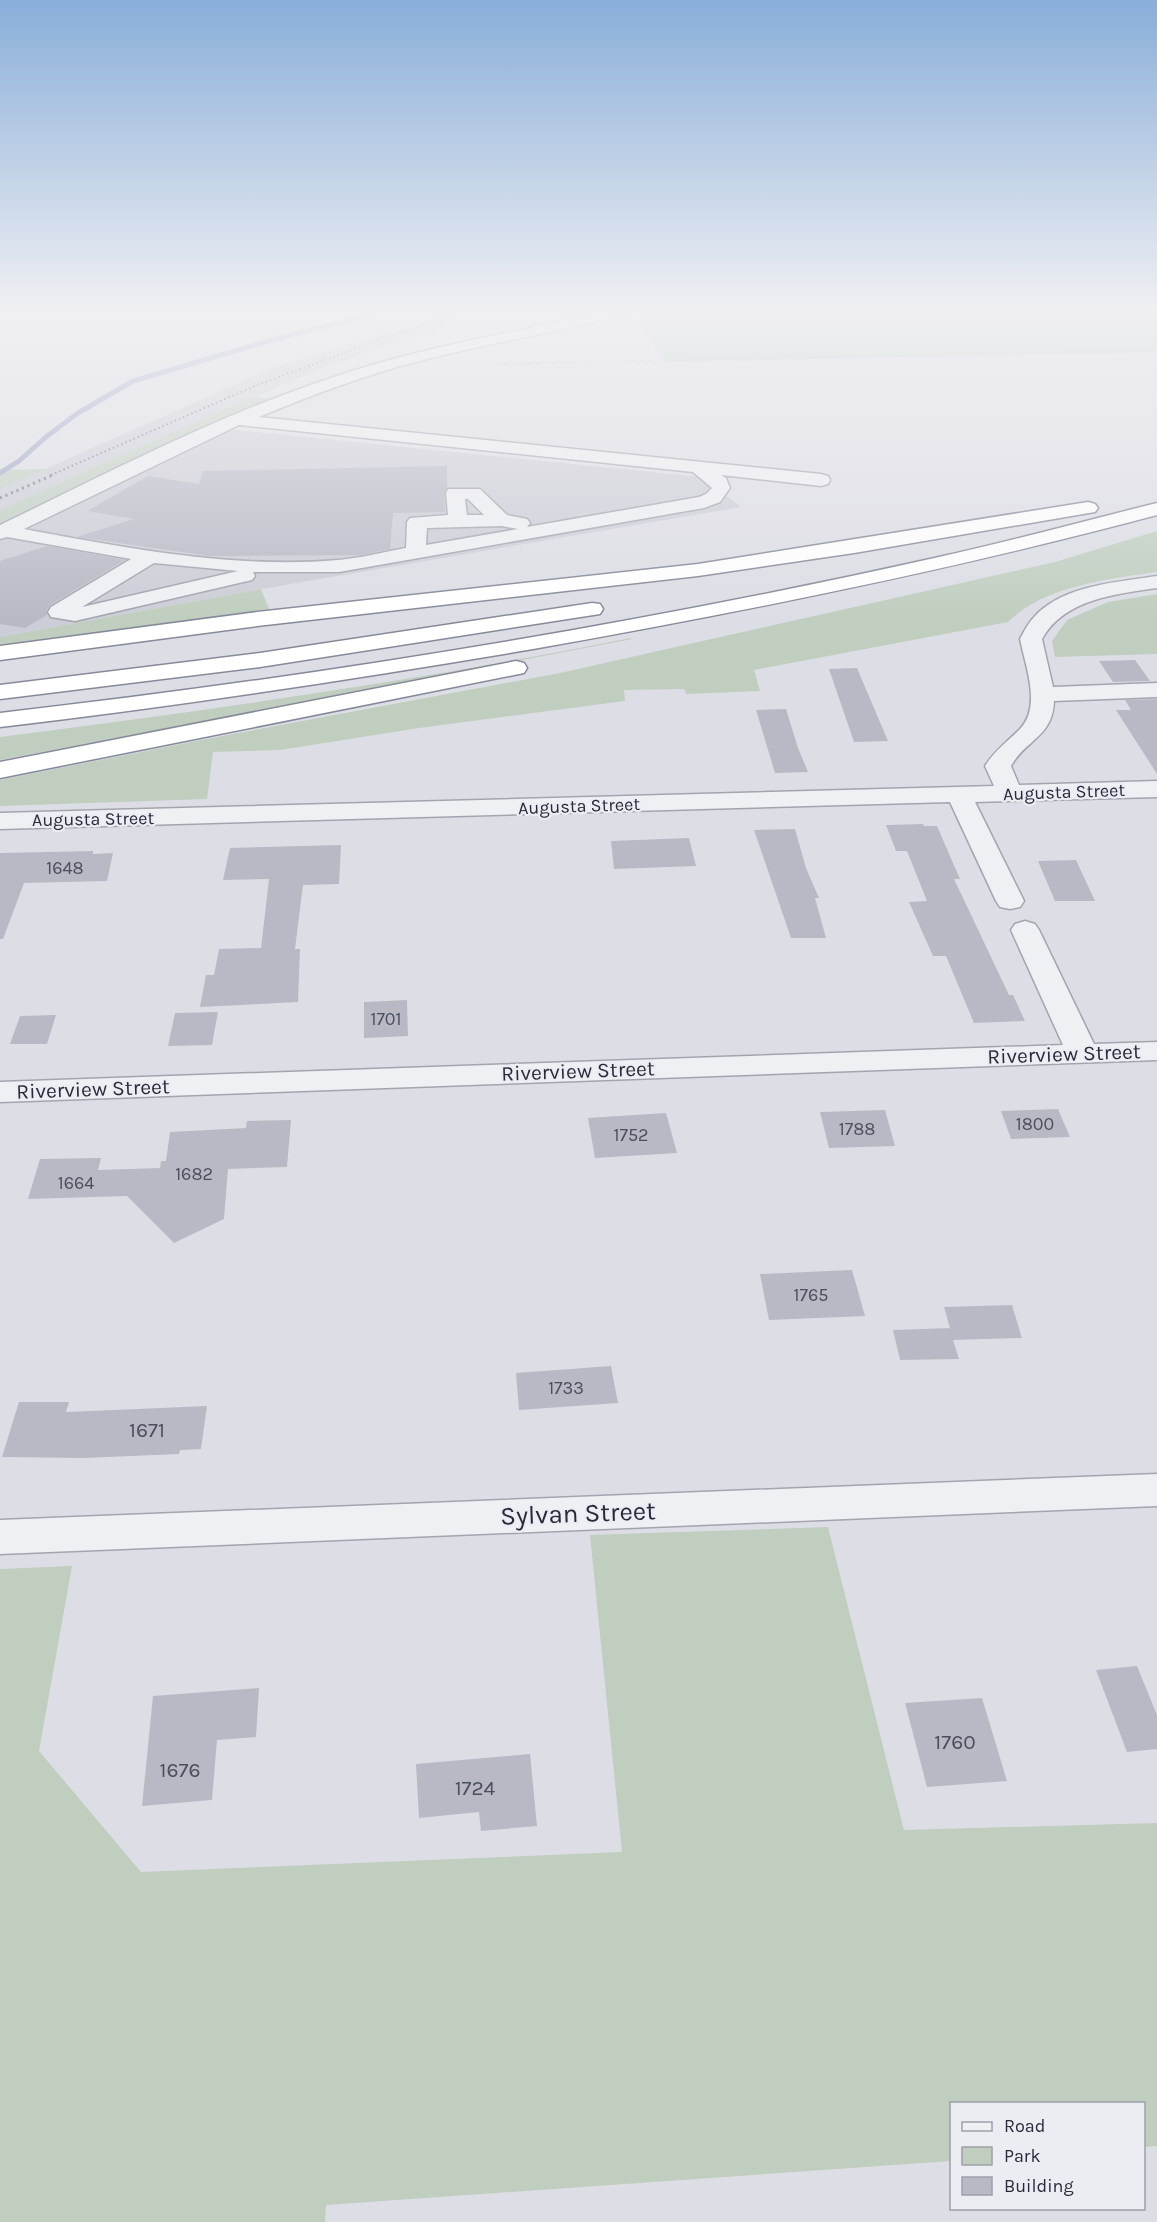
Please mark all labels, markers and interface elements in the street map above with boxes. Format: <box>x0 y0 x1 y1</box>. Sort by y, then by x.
street label: Augusta Street <box>1003 779 1126 805</box>
street label: Augusta Street <box>518 793 641 819</box>
street label: Augusta Street <box>32 807 154 831</box>
house number: 1648 <box>46 857 84 879</box>
house number: 1701 <box>370 1008 402 1030</box>
street label: Riverview Street <box>987 1039 1141 1069</box>
street label: Riverview Street <box>501 1056 655 1086</box>
street label: Riverview Street <box>16 1074 170 1104</box>
house number: 1800 <box>1016 1113 1054 1135</box>
house number: 1788 <box>839 1118 875 1140</box>
house number: 1752 <box>614 1124 649 1146</box>
house number: 1682 <box>175 1163 213 1185</box>
house number: 1664 <box>58 1172 94 1194</box>
house number: 1765 <box>794 1284 828 1306</box>
house number: 1733 <box>548 1377 584 1399</box>
house number: 1671 <box>129 1418 165 1442</box>
street label: Sylvan Street <box>500 1495 657 1532</box>
house number: 1760 <box>934 1730 976 1754</box>
house number: 1676 <box>160 1758 200 1782</box>
house number: 1724 <box>455 1776 496 1800</box>
legend <box>950 2102 1145 2210</box>
text: Road <box>1004 2115 1045 2137</box>
text: Park <box>1004 2145 1041 2167</box>
text: Building <box>1004 2175 1074 2197</box>

